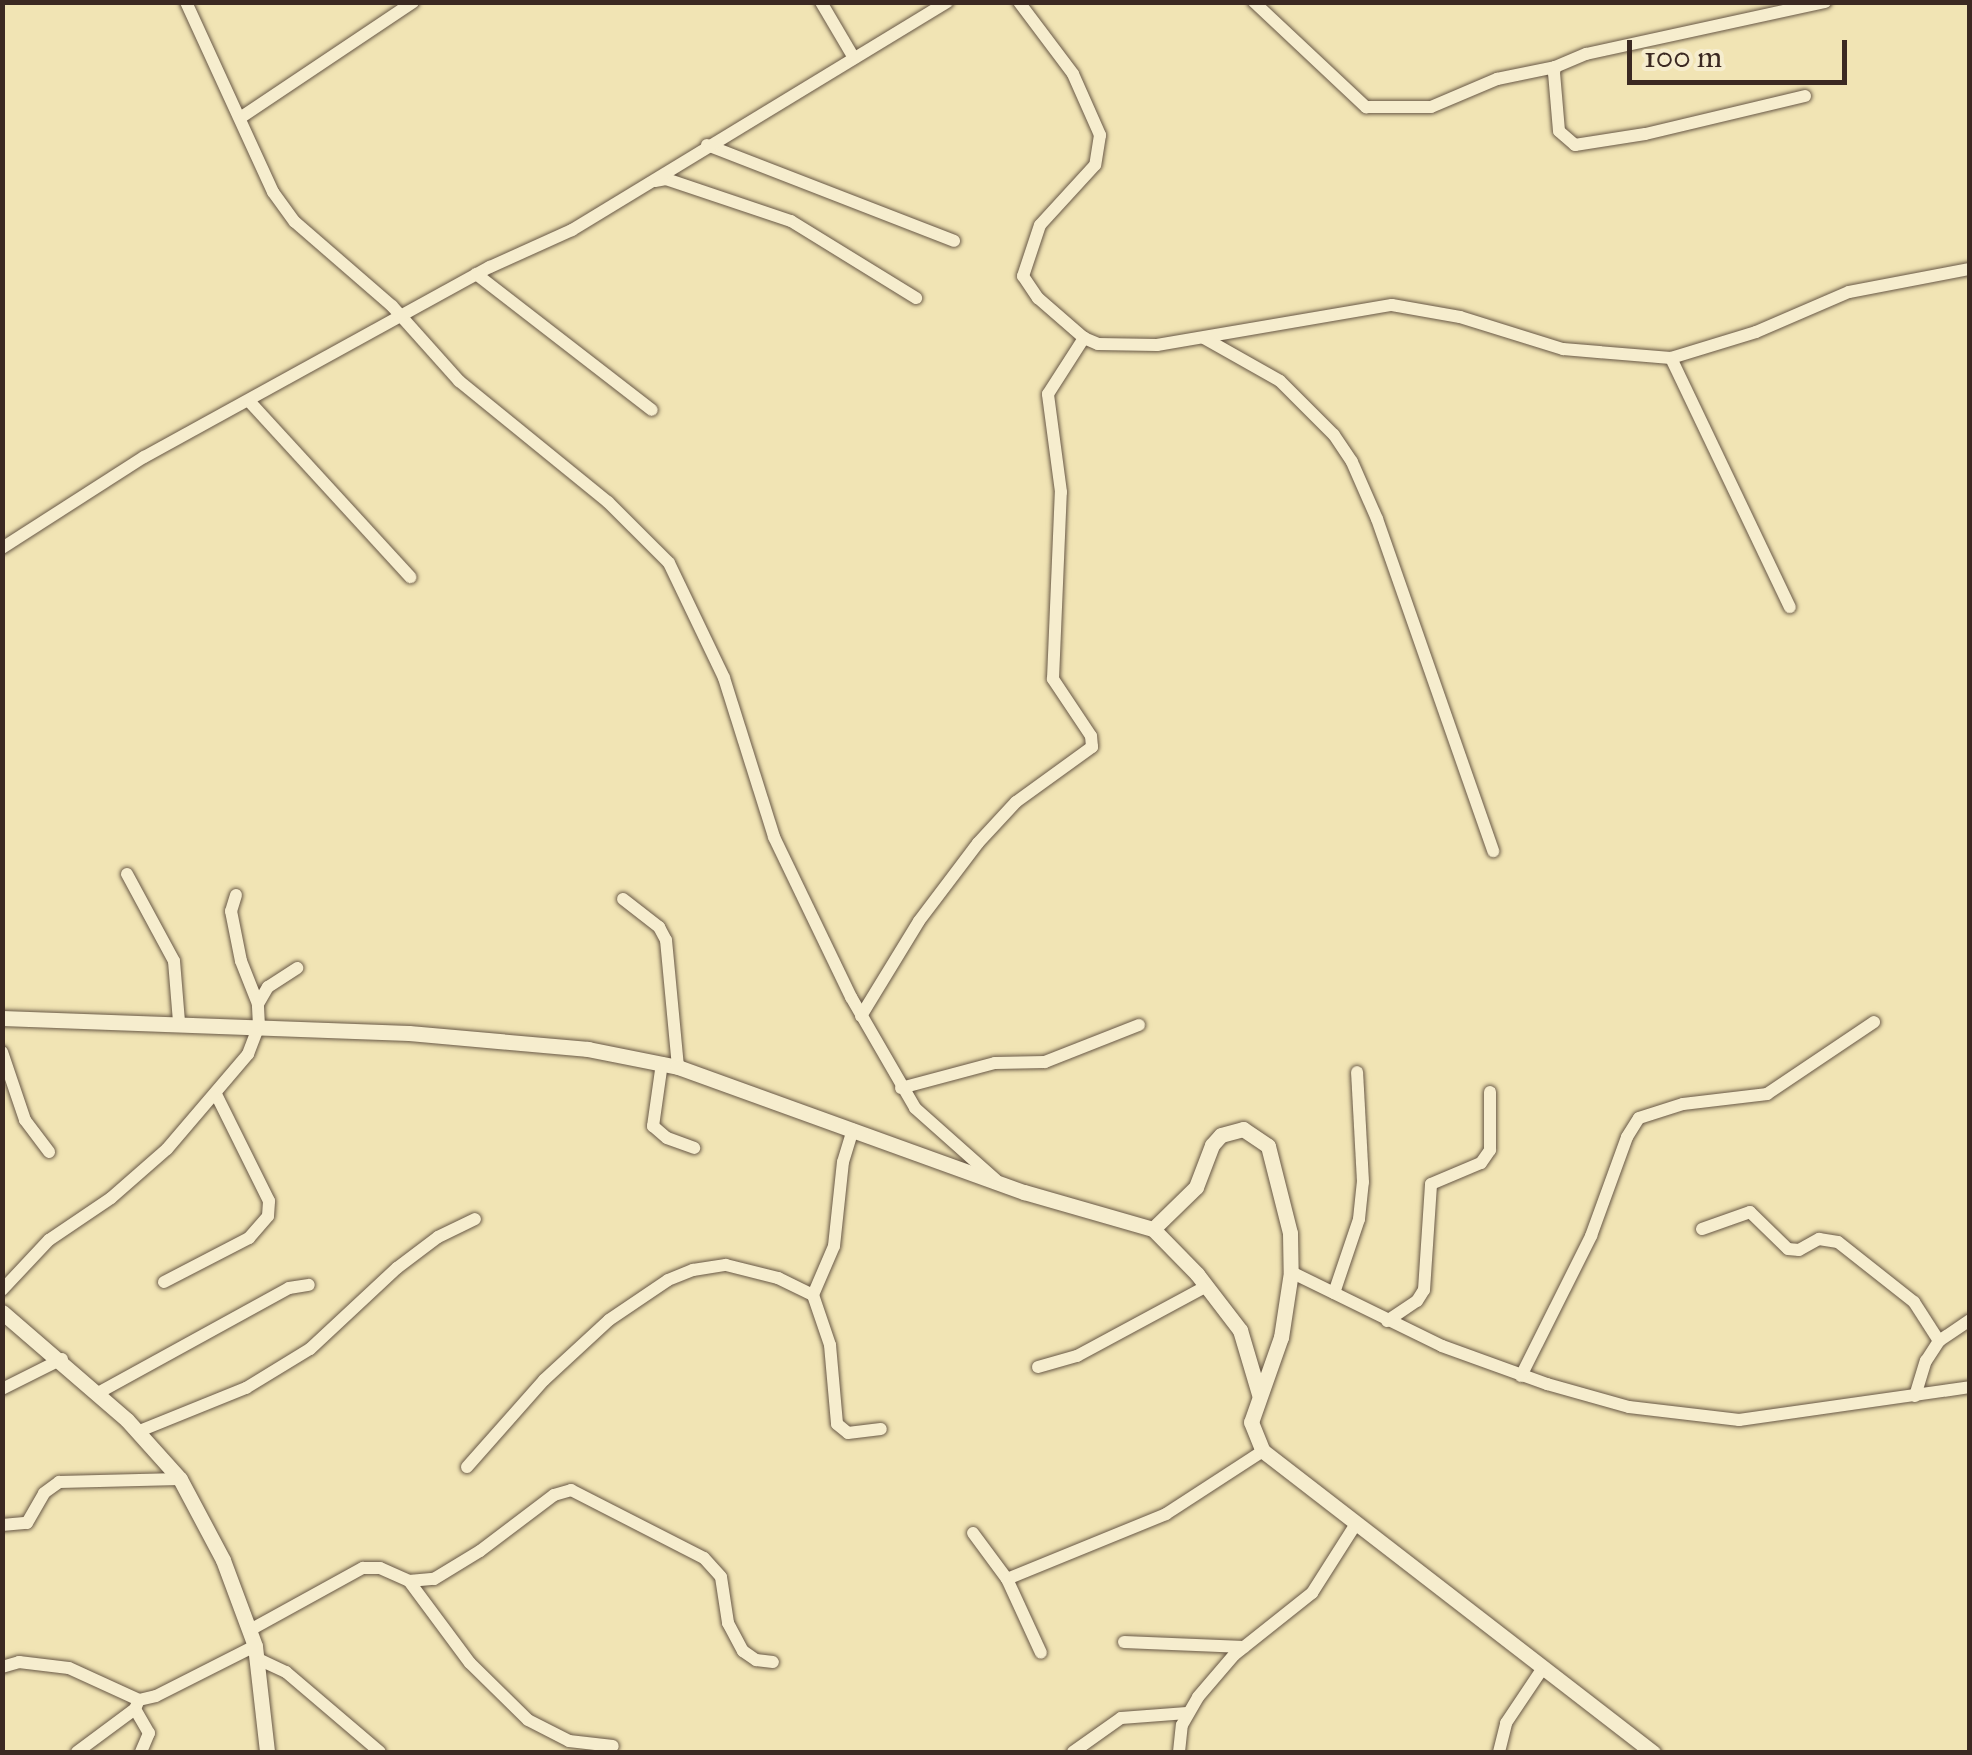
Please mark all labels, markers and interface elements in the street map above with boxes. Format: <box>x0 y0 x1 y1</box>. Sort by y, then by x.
scale bar <box>1632 20 1852 82</box>
text: 100 m <box>1644 39 1722 75</box>

